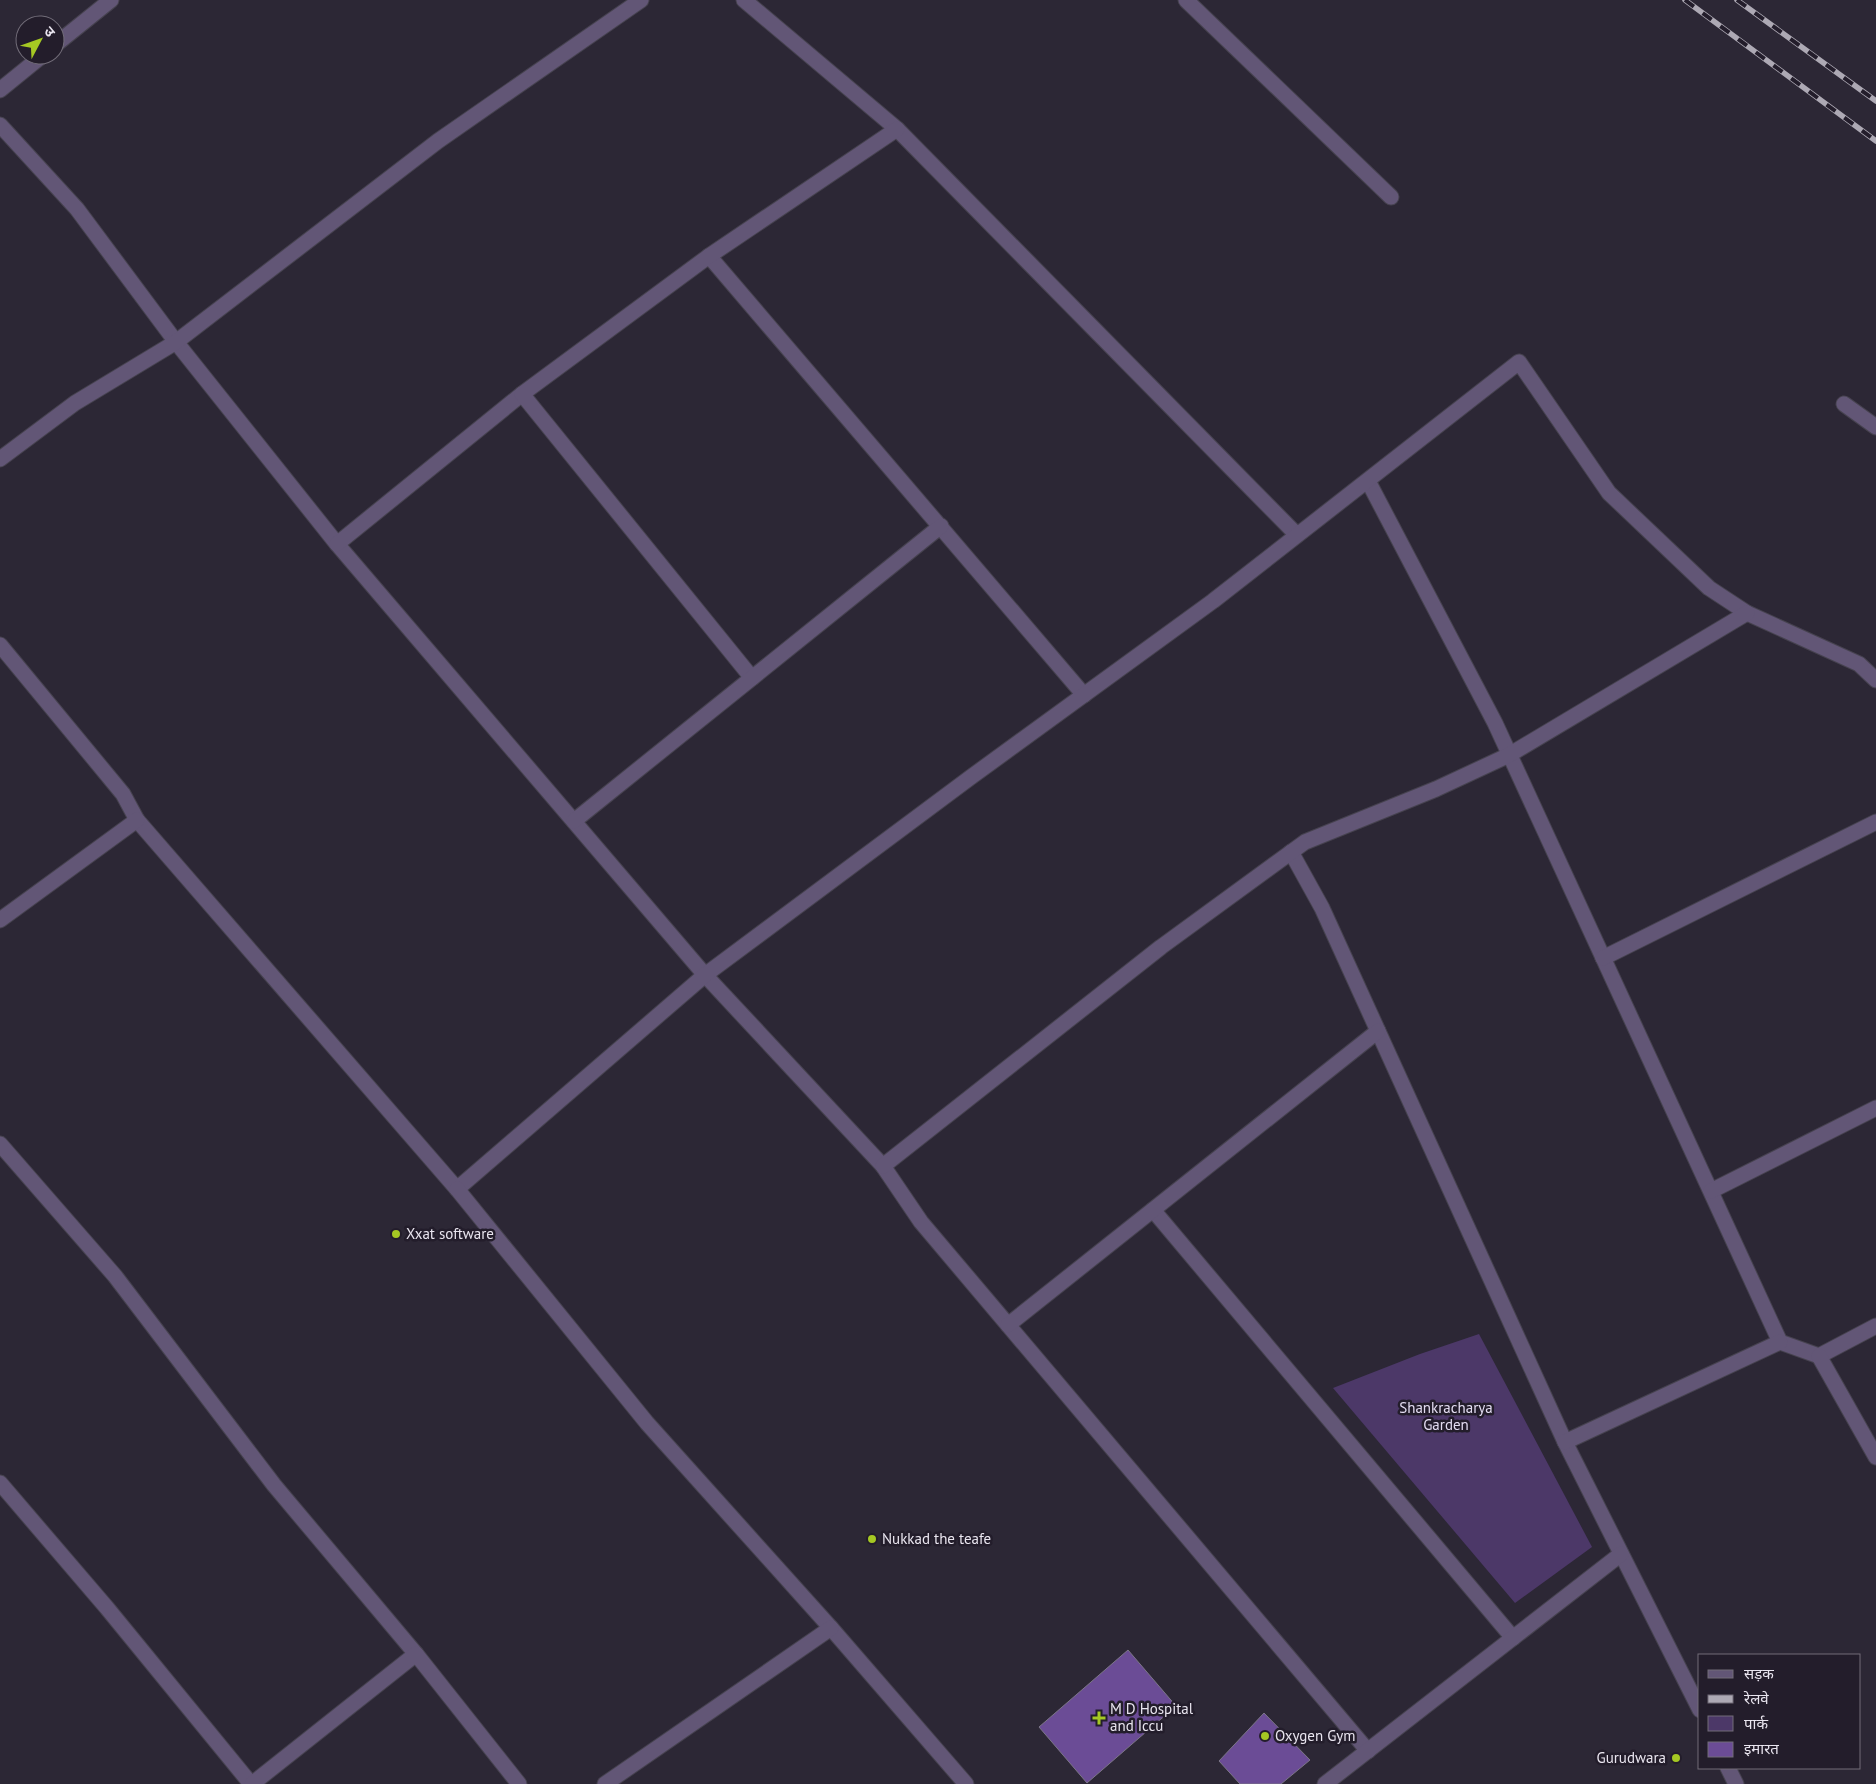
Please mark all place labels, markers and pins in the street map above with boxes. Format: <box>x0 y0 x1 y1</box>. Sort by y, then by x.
place label: Xxat software <box>406 1224 494 1243</box>
marker: Xxat software <box>390 1228 402 1240</box>
place label: Nukkad the teafe <box>882 1529 991 1548</box>
marker: Nukkad the teafe <box>866 1533 878 1545</box>
place label: M D Hospital and Iccu <box>1110 1699 1194 1735</box>
marker: M D Hospital and Iccu <box>1092 1711 1106 1725</box>
place label: Oxygen Gym <box>1275 1726 1356 1745</box>
marker: Oxygen Gym <box>1259 1730 1271 1742</box>
place label: Gurudwara <box>1596 1748 1666 1767</box>
marker: Gurudwara <box>1670 1752 1682 1764</box>

